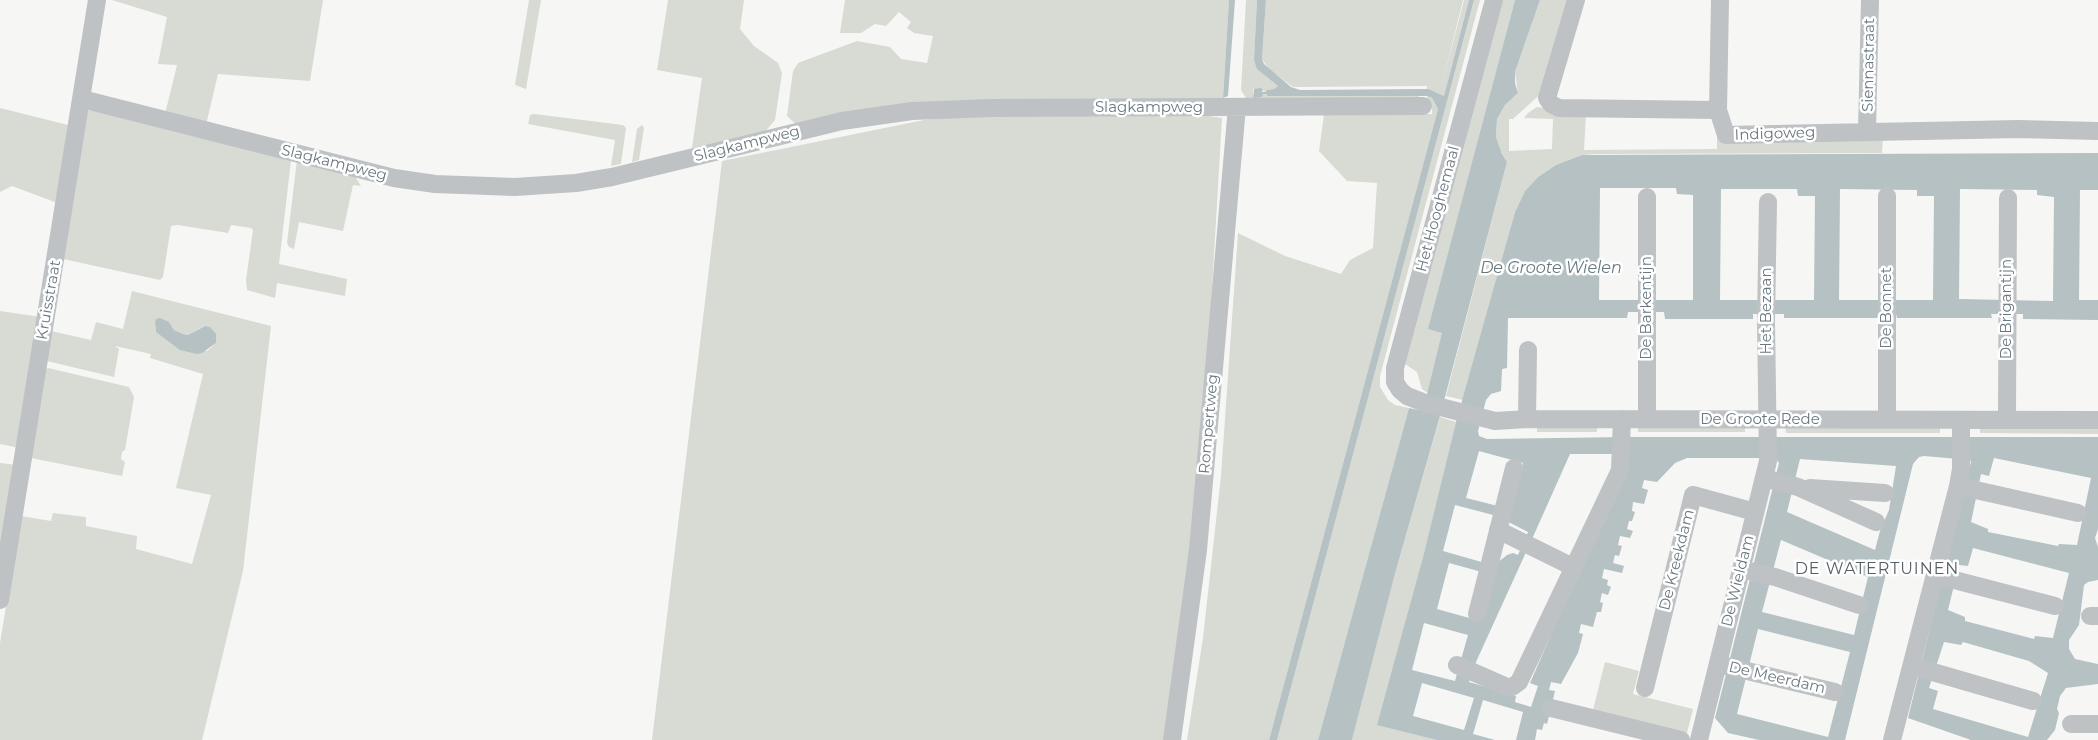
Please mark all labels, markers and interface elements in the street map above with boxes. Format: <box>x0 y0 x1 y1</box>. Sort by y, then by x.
street label: Siennastraat <box>1859 18 1879 112</box>
street label: Slagkampweg <box>1095 99 1203 117</box>
street label: Slagkampweg <box>692 122 802 166</box>
street label: Indigoweg <box>1734 124 1816 144</box>
street label: Slagkampweg <box>279 141 389 185</box>
street label: Het Hooghemaal <box>1413 144 1463 274</box>
street label: De Barkentijn <box>1638 256 1656 360</box>
water label: De Groote Wielen <box>1480 258 1622 278</box>
street label: Kruisstraat <box>33 259 65 341</box>
street label: De Brigantijn <box>1998 259 2016 359</box>
street label: Het Bezaan <box>1758 267 1776 355</box>
street label: De Bonnet <box>1878 267 1896 349</box>
street label: Rompertweg <box>1196 373 1222 475</box>
street label: De Groote Rede <box>1700 411 1820 429</box>
street label: De Kreekdam <box>1656 508 1698 612</box>
street label: De Wieldam <box>1718 533 1758 629</box>
district label: DE WATERTUINEN <box>1793 559 1961 579</box>
street label: De Meerdam <box>1727 658 1827 698</box>

